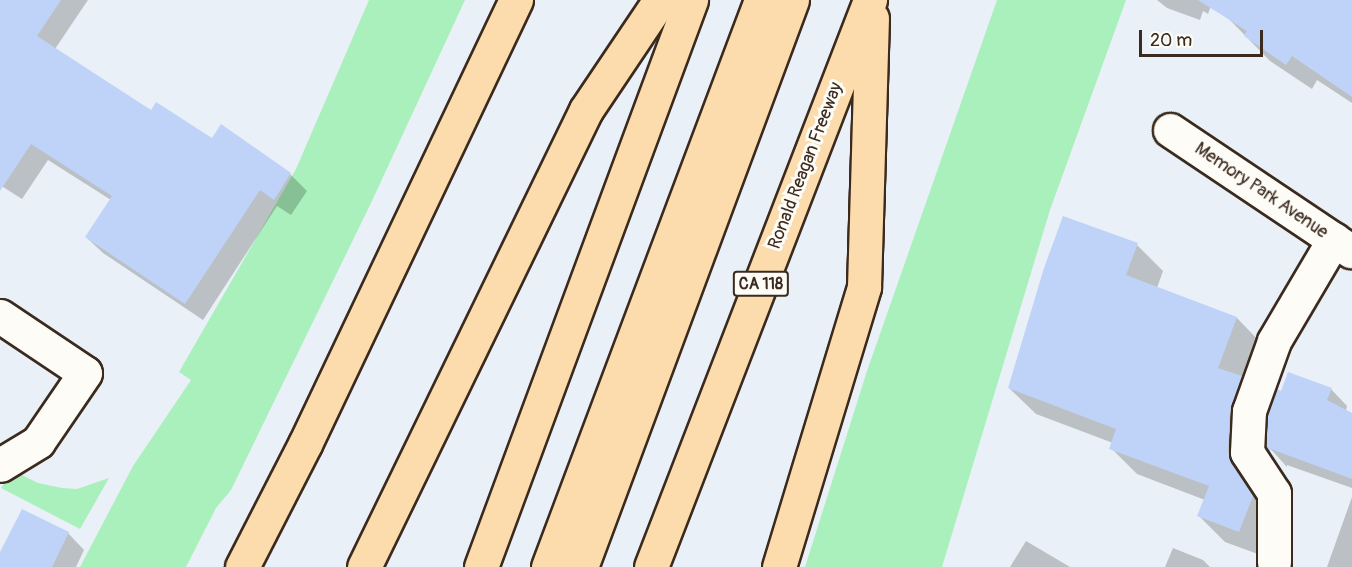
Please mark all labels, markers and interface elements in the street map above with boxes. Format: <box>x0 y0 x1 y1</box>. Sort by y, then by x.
scale bar <box>1142 18 1266 56</box>
text: 20 m <box>1150 29 1192 52</box>
street label: Ronald Reagan Freeway <box>764 80 848 252</box>
street label: Memory Park Avenue <box>1190 138 1332 244</box>
road number: CA 118 <box>732 271 789 297</box>

